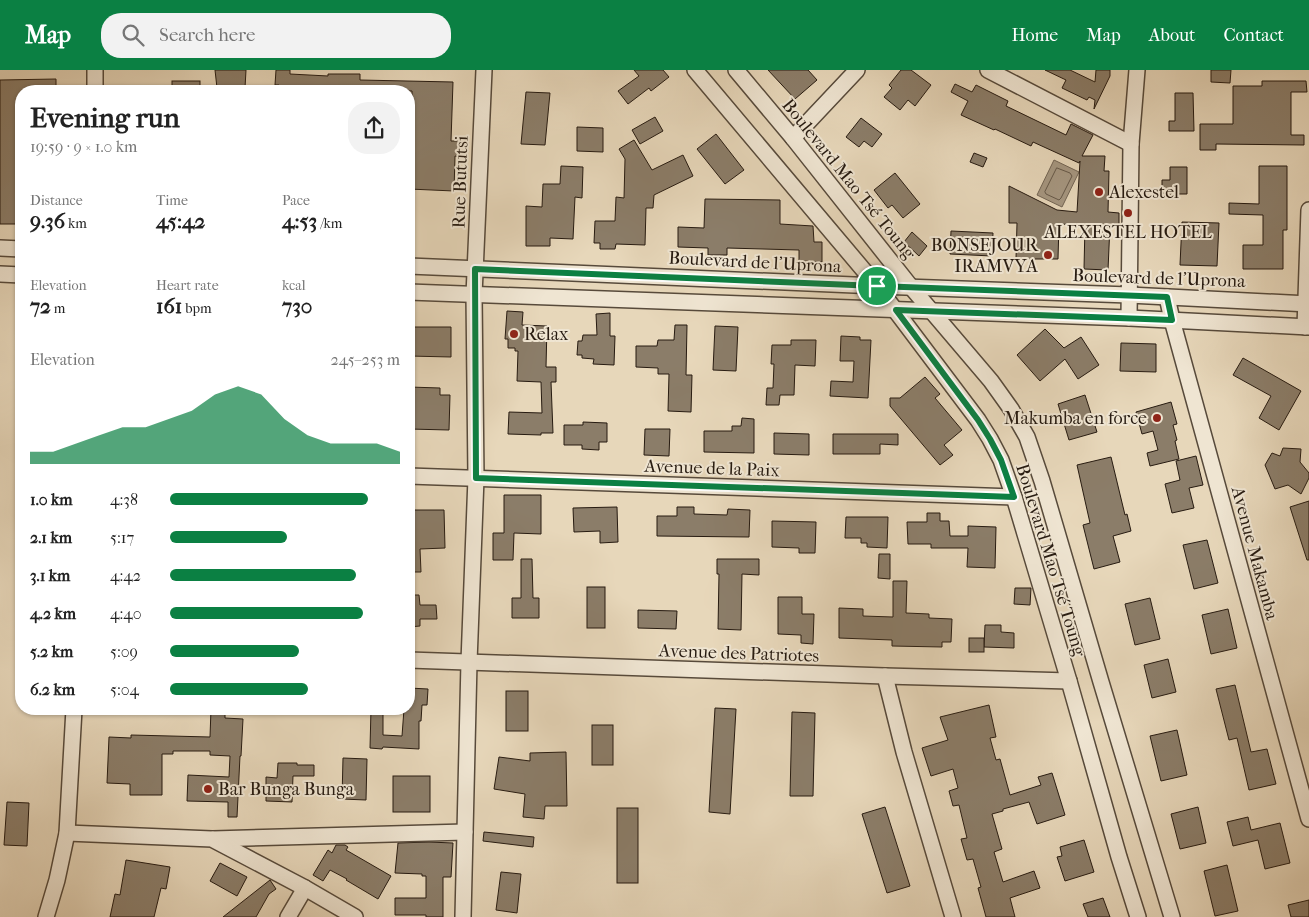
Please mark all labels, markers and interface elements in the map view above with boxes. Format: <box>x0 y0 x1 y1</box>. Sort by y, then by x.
search box <box>101 13 451 58</box>
text: Map <box>25 21 71 49</box>
icon: search <box>119 21 147 49</box>
text: Search here <box>159 24 255 46</box>
text: Home <box>1011 25 1058 46</box>
text: Map <box>1086 25 1121 46</box>
text: About <box>1149 25 1195 46</box>
text: Contact <box>1223 25 1284 46</box>
street label: Boulevard Mao Tsé Toung <box>777 95 920 264</box>
text: Evening run <box>30 101 180 134</box>
button: share <box>348 102 400 154</box>
street label: Rue Bututsi <box>448 135 473 229</box>
text: 19:59 · 9 × 1.0 km <box>30 137 137 156</box>
place label: Alexestel <box>1108 182 1179 203</box>
marker: Alexestel <box>1093 186 1105 198</box>
text: Distance <box>30 192 83 209</box>
text: Time <box>156 192 188 209</box>
text: Pace <box>282 192 310 209</box>
marker: ALEXESTEL HOTEL <box>1122 207 1134 219</box>
text: 9.36 <box>30 209 65 233</box>
text: 45:42 <box>156 209 205 233</box>
text: 4:53 <box>282 209 317 233</box>
text: km <box>65 215 87 232</box>
text: /km <box>317 215 342 232</box>
place label: ALEXESTEL HOTEL <box>1043 222 1212 243</box>
place label: BONSEJOUR IRAMVYA <box>931 235 1039 277</box>
street label: Boulevard de l'Uprona <box>668 247 843 278</box>
marker: BONSEJOUR IRAMVYA <box>1042 249 1054 261</box>
pin <box>856 265 898 307</box>
street label: Boulevard de l'Uprona <box>1072 265 1246 292</box>
icon: arrive <box>863 272 891 300</box>
text: Elevation <box>30 277 87 294</box>
text: Heart rate <box>156 277 219 294</box>
text: kcal <box>282 277 306 294</box>
text: 72 <box>30 294 51 318</box>
text: 161 <box>156 294 182 318</box>
text: 730 <box>282 294 312 318</box>
text: m <box>51 300 66 317</box>
text: bpm <box>182 300 212 317</box>
place label: Relax <box>524 324 569 345</box>
marker: Relax <box>508 328 520 340</box>
text: Elevation <box>30 350 95 369</box>
text: 245–253 m <box>330 350 400 369</box>
place label: Makumba en force <box>1004 408 1147 429</box>
marker: Makumba en force <box>1151 412 1163 424</box>
street label: Avenue de la Paix <box>643 456 781 481</box>
street label: Boulevard Mao Tsé Toung <box>1011 461 1090 659</box>
street label: Avenue Makamba <box>1226 483 1283 623</box>
text: 1.0 km <box>30 490 73 509</box>
text: 4:38 <box>110 490 138 509</box>
text: 2.1 km <box>30 528 72 547</box>
text: 5:17 <box>110 528 134 547</box>
text: 3.1 km <box>30 566 70 585</box>
text: 4:42 <box>110 566 141 585</box>
text: 4.2 km <box>30 604 76 623</box>
text: 4:40 <box>110 604 142 623</box>
street label: Avenue des Patriotes <box>657 640 820 667</box>
text: 5.2 km <box>30 642 73 661</box>
text: 5:09 <box>110 642 138 661</box>
text: 6.2 km <box>30 680 75 699</box>
text: 5:04 <box>110 680 139 699</box>
place label: Bar Bunga Bunga <box>218 779 355 800</box>
marker: Bar Bunga Bunga <box>202 783 214 795</box>

